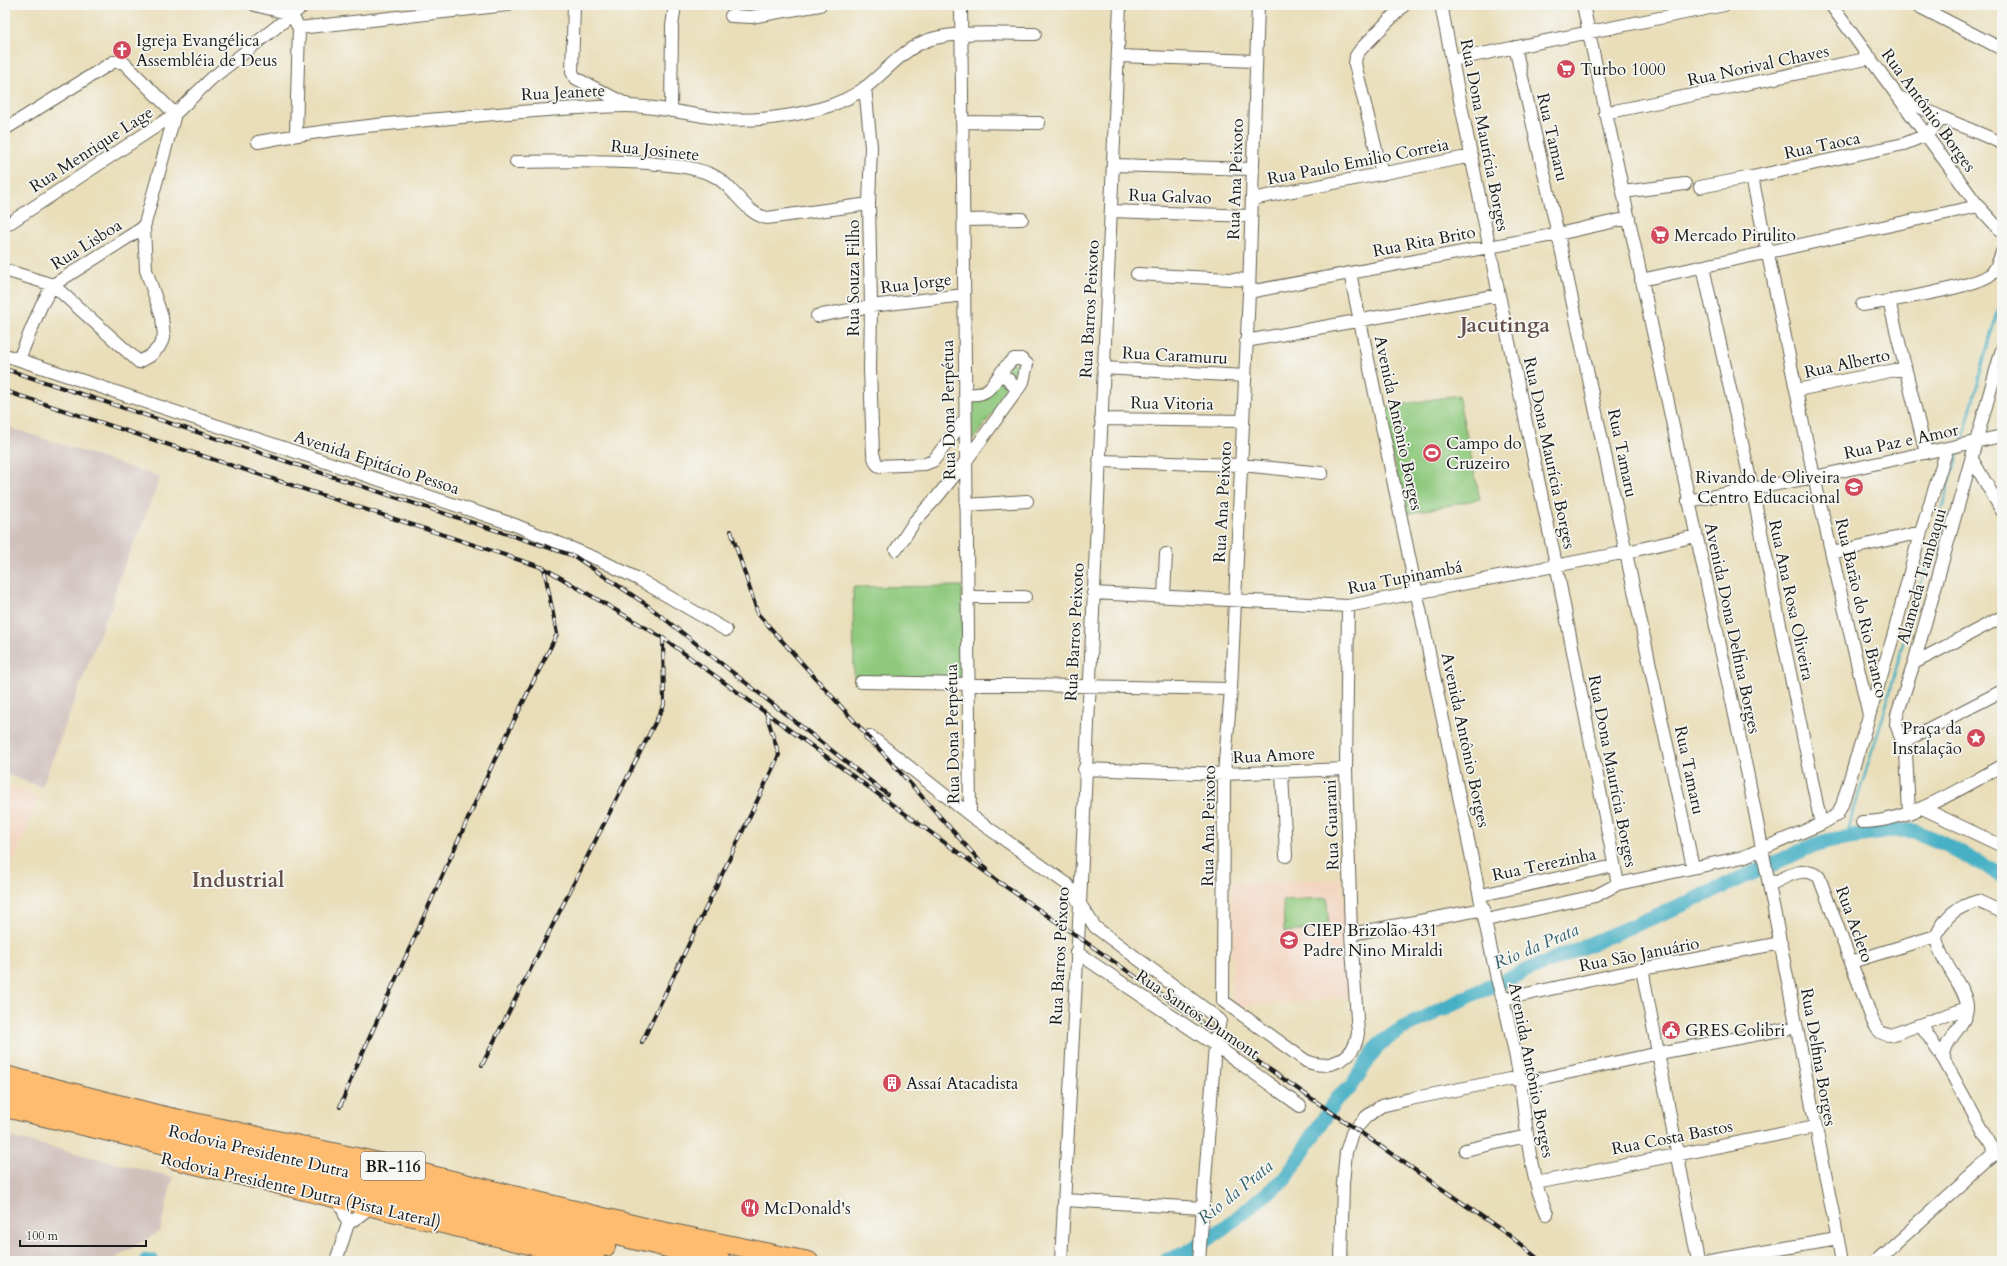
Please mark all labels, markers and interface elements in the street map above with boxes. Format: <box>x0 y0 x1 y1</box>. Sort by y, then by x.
place label: Igreja Evangélica Assembléia de Deus <box>136 29 278 72</box>
street label: Rua Dona Maurícia Borges <box>1455 37 1515 234</box>
church icon: Igreja Evangélica Assembléia de Deus <box>111 39 133 61</box>
street label: Rua Norival Chaves <box>1685 39 1831 92</box>
street label: Rua Antônio Borges <box>1876 44 1981 177</box>
supermarket icon: Turbo 1000 <box>1555 58 1577 80</box>
place label: Turbo 1000 <box>1580 58 1666 81</box>
street label: Rua Jeanete <box>520 79 606 106</box>
street label: Rua Tamaru <box>1531 91 1574 184</box>
street label: Rua Menrique Lage <box>25 101 158 198</box>
street label: Rua Ana Peixoto <box>1222 118 1249 240</box>
street label: Rua Taoca <box>1782 126 1863 165</box>
street label: Rua Paulo Emilio Correia <box>1265 132 1452 190</box>
street label: Rua Josinete <box>610 134 700 167</box>
street label: Rua Galvao <box>1128 184 1212 209</box>
street label: Rua Lisboa <box>46 213 127 275</box>
street label: Rua Souza Filho <box>842 220 865 336</box>
street label: Rua Rita Brito <box>1371 220 1477 263</box>
supermarket icon: Mercado Pirulito <box>1649 224 1671 246</box>
place label: Mercado Pirulito <box>1674 224 1796 247</box>
street label: Rua Barros Peixoto <box>1074 239 1105 379</box>
street label: Rua Jorge <box>879 268 953 299</box>
district label: Jacutinga <box>1457 311 1551 340</box>
street label: Avenida Antônio Borges <box>1369 334 1428 513</box>
street label: Rua Dona Perpétua <box>936 339 961 480</box>
street label: Rua Caramuru <box>1121 341 1229 370</box>
street label: Rua Alberto <box>1802 343 1892 384</box>
street label: Rua Dona Maurícia Borges <box>1518 355 1581 551</box>
street label: Rua Vitoria <box>1130 391 1214 416</box>
street label: Rua Tamaru <box>1602 407 1643 500</box>
street label: Rua Paz e Amor <box>1842 418 1961 465</box>
street label: Avenida Epitácio Pessoa <box>291 425 463 500</box>
place label: Campo do Cruzeiro <box>1446 432 1522 475</box>
street label: Rua Ana Peixoto <box>1208 441 1237 563</box>
sports icon: Campo do Cruzeiro <box>1421 442 1443 464</box>
place label: Rivando de Oliveira Centro Educacional <box>1695 466 1841 509</box>
school or university icon: Rivando de Oliveira Centro Educacional <box>1843 476 1865 498</box>
street label: Alameda Tambaqui <box>1891 505 1952 647</box>
street label: Rua Barão do Rio Branco <box>1830 516 1893 700</box>
street label: Rua Ana Rosa Oliveira <box>1763 518 1820 683</box>
street label: Avenida Dona Delfina Borges <box>1699 520 1766 736</box>
street label: Rua Tupinambá <box>1346 555 1465 600</box>
street label: Rua Barros Peixoto <box>1059 562 1090 702</box>
street label: Avenida Antônio Borges <box>1436 651 1495 830</box>
street label: Rua Dona Perpétua <box>940 663 965 804</box>
street label: Rua Dona Maurícia Borges <box>1583 673 1643 870</box>
place label: Praça da Instalação <box>1892 717 1963 760</box>
street label: Rua Tamaru <box>1669 724 1710 817</box>
place icon: Praça da Instalação <box>1965 727 1987 749</box>
street label: Rua Amore <box>1232 742 1316 769</box>
street label: Rua Ana Peixoto <box>1196 765 1221 887</box>
street label: Rua Guarani <box>1318 779 1345 871</box>
street label: Rua Terezinha <box>1490 842 1599 887</box>
district label: Industrial <box>192 866 284 895</box>
street label: Rua Acleto <box>1830 883 1879 965</box>
street label: Rua Barros Peixoto <box>1044 886 1075 1026</box>
water label: Rio da Prata <box>1490 917 1583 976</box>
place label: CIEP Brizolão 431 Padre Nino Miraldi <box>1303 919 1443 962</box>
school or university icon: CIEP Brizolão 431 Padre Nino Miraldi <box>1278 929 1300 951</box>
street label: Rua Sāo Januário <box>1577 932 1701 977</box>
street label: Rua Santos Dumont <box>1131 964 1265 1065</box>
street label: Avenida Antônio Borges <box>1503 980 1560 1160</box>
street label: Rua Delfina Borges <box>1795 986 1842 1128</box>
public building icon: GRES Colibri <box>1660 1019 1682 1041</box>
place label: GRES Colibri <box>1685 1019 1785 1042</box>
building icon: Assaí Atacadista <box>881 1072 903 1094</box>
place label: Assaí Atacadista <box>906 1072 1019 1095</box>
street label: Rua Costa Bastos <box>1610 1114 1735 1161</box>
street label: Rodovia Presidente Dutra <box>166 1119 352 1184</box>
street label: Rodovia Presidente Dutra (Pista Lateral) <box>159 1147 443 1234</box>
road number: BR-116 <box>361 1152 425 1180</box>
water label: Rio da Prata <box>1192 1154 1278 1231</box>
restaurant icon: McDonald's <box>739 1197 761 1219</box>
place label: McDonald's <box>764 1197 851 1220</box>
scale bar <box>20 1222 146 1248</box>
text: 100 m <box>26 1228 59 1244</box>

